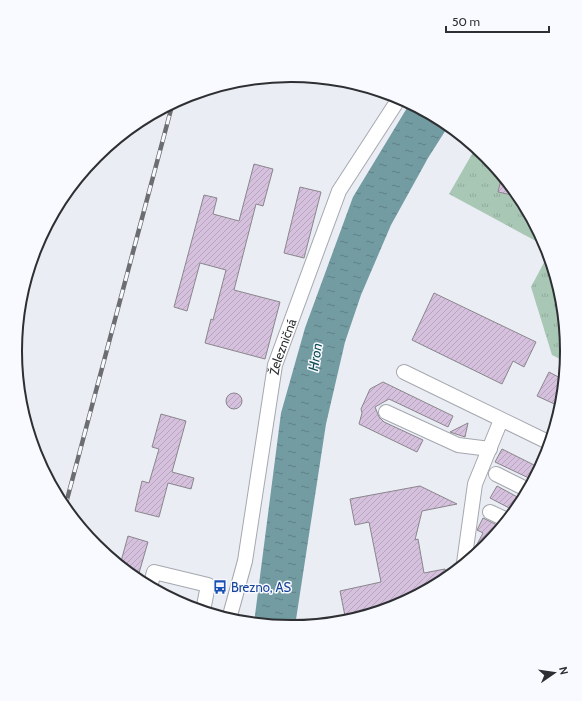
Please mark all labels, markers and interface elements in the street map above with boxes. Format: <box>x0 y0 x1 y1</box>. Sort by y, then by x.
scale bar <box>446 8 549 34</box>
text: 50 m <box>452 14 480 29</box>
street label: Železničná <box>265 316 300 376</box>
water label: Hron <box>304 342 326 372</box>
bus stop icon: Brezno, AS <box>212 579 228 595</box>
place label: Brezno, AS <box>231 579 292 595</box>
north arrow <box>534 653 574 693</box>
text: N <box>556 665 571 676</box>

